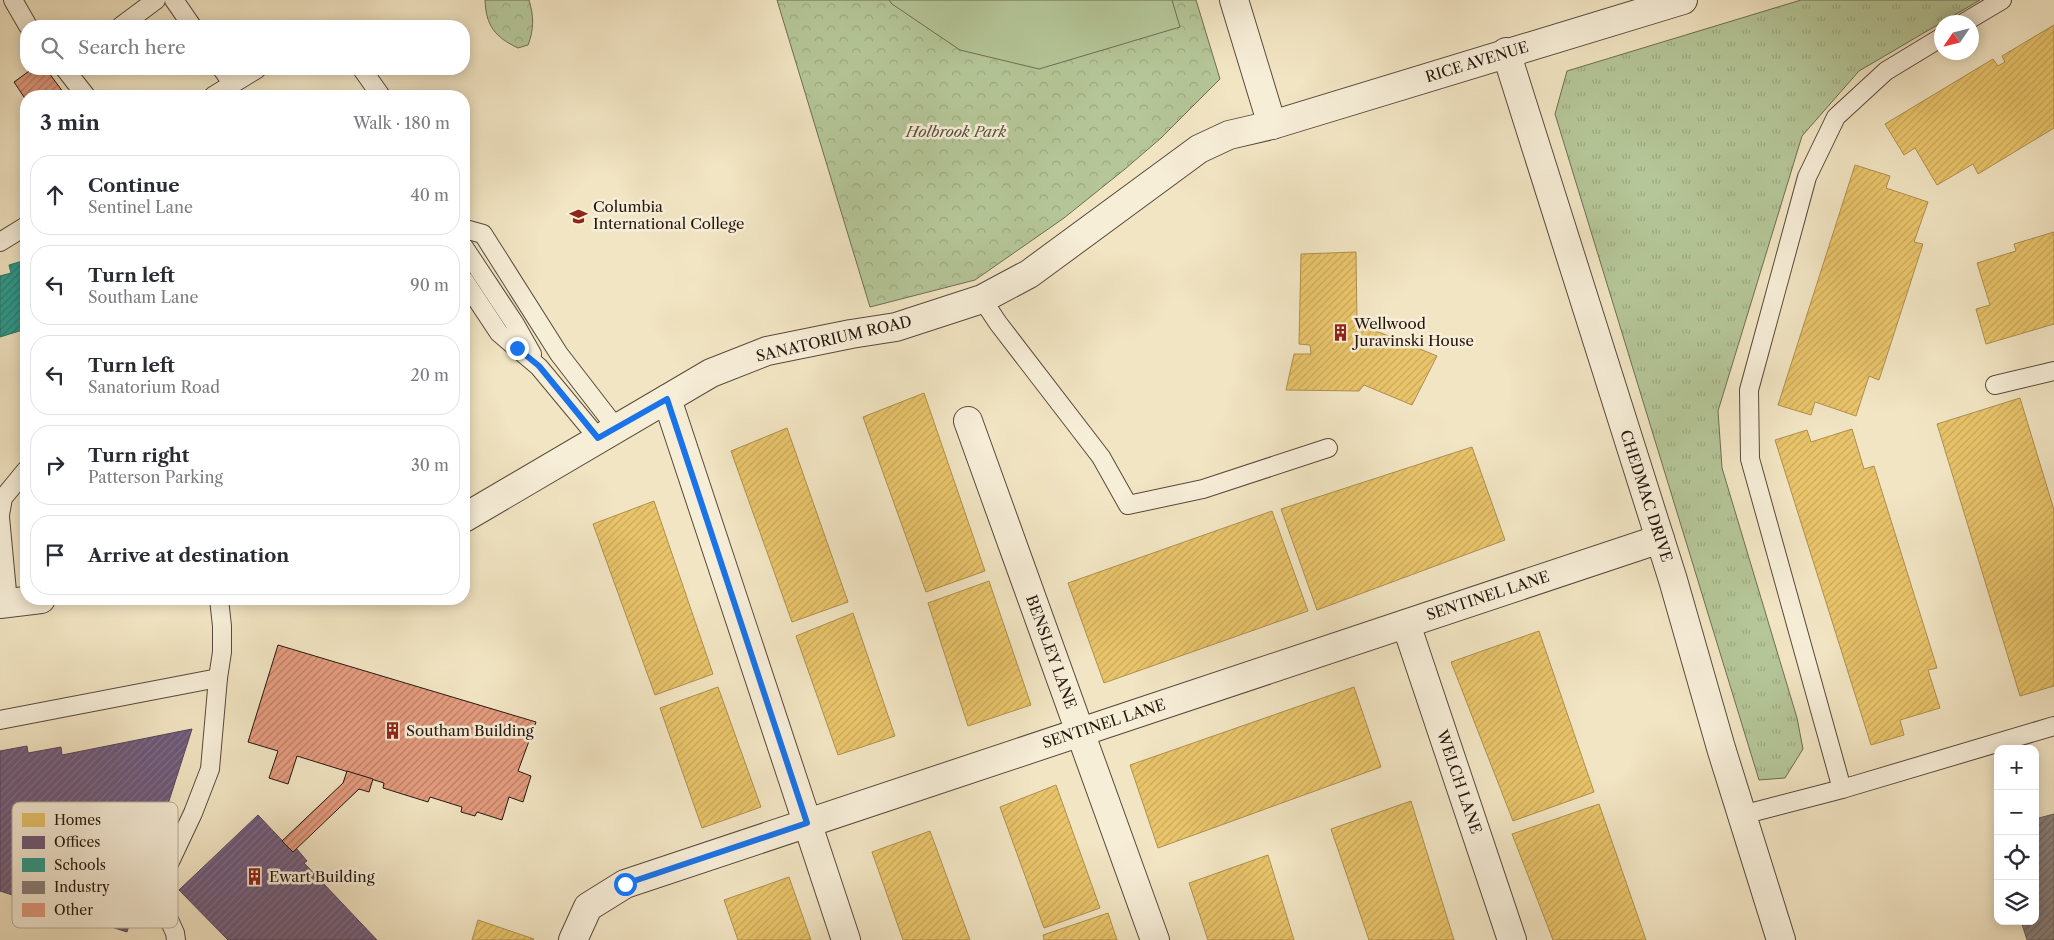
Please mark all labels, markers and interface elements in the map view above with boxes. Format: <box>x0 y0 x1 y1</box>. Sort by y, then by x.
north arrow <box>1934 15 1979 60</box>
search box <box>20 20 470 75</box>
icon: search <box>38 34 66 62</box>
text: Search here <box>78 36 186 59</box>
street label: RICE AVENUE <box>1423 37 1531 86</box>
text: 3 min <box>40 110 100 135</box>
text: Walk · 180 m <box>353 113 450 133</box>
park label: Holbrook Park <box>905 122 1007 141</box>
text: Continue <box>88 174 180 197</box>
icon: ahead <box>41 181 69 209</box>
text: 40 m <box>410 185 449 205</box>
text: Sentinel Lane <box>88 197 193 217</box>
place label: Columbia International College <box>593 197 745 233</box>
school or university icon: Columbia International College <box>569 206 589 226</box>
text: Turn left <box>88 264 175 287</box>
icon: left <box>41 271 69 299</box>
text: 90 m <box>410 275 449 295</box>
text: Southam Lane <box>88 287 198 307</box>
street label: SANATORIUM ROAD <box>754 311 914 366</box>
place label: Wellwood Juravinski House <box>1352 314 1474 350</box>
building icon: Wellwood Juravinski House <box>1330 323 1350 343</box>
route end <box>506 337 529 360</box>
text: Turn left <box>88 354 175 377</box>
icon: left <box>41 361 69 389</box>
text: 20 m <box>410 365 449 385</box>
text: Sanatorium Road <box>88 377 220 397</box>
street label: CHEDMAC DRIVE <box>1616 427 1677 564</box>
text: Turn right <box>88 444 189 467</box>
icon: right <box>41 451 69 479</box>
text: 30 m <box>411 455 449 475</box>
text: Patterson Parking <box>88 467 223 487</box>
icon: arrive <box>41 541 69 569</box>
text: Arrive at destination <box>88 544 289 567</box>
street label: SENTINEL LANE <box>1424 567 1552 624</box>
street label: BENSLEY LANE <box>1022 592 1081 711</box>
street label: SENTINEL LANE <box>1040 695 1168 752</box>
building icon: Southam Building <box>382 721 402 741</box>
place label: Southam Building <box>406 721 534 740</box>
street label: WELCH LANE <box>1432 726 1486 836</box>
map controls <box>1994 745 2039 925</box>
button: + <box>1994 745 2039 790</box>
button: − <box>1994 790 2039 835</box>
legend <box>12 802 178 928</box>
text: Homes <box>54 811 101 829</box>
text: Offices <box>54 833 100 851</box>
button: locate <box>1994 835 2039 880</box>
text: Schools <box>54 856 106 874</box>
building icon: Ewart Building <box>245 867 265 887</box>
place label: Ewart Building <box>269 867 375 886</box>
route start <box>614 873 637 896</box>
text: Industry <box>54 878 110 896</box>
button: layers <box>1994 880 2039 925</box>
text: Other <box>54 901 93 919</box>

